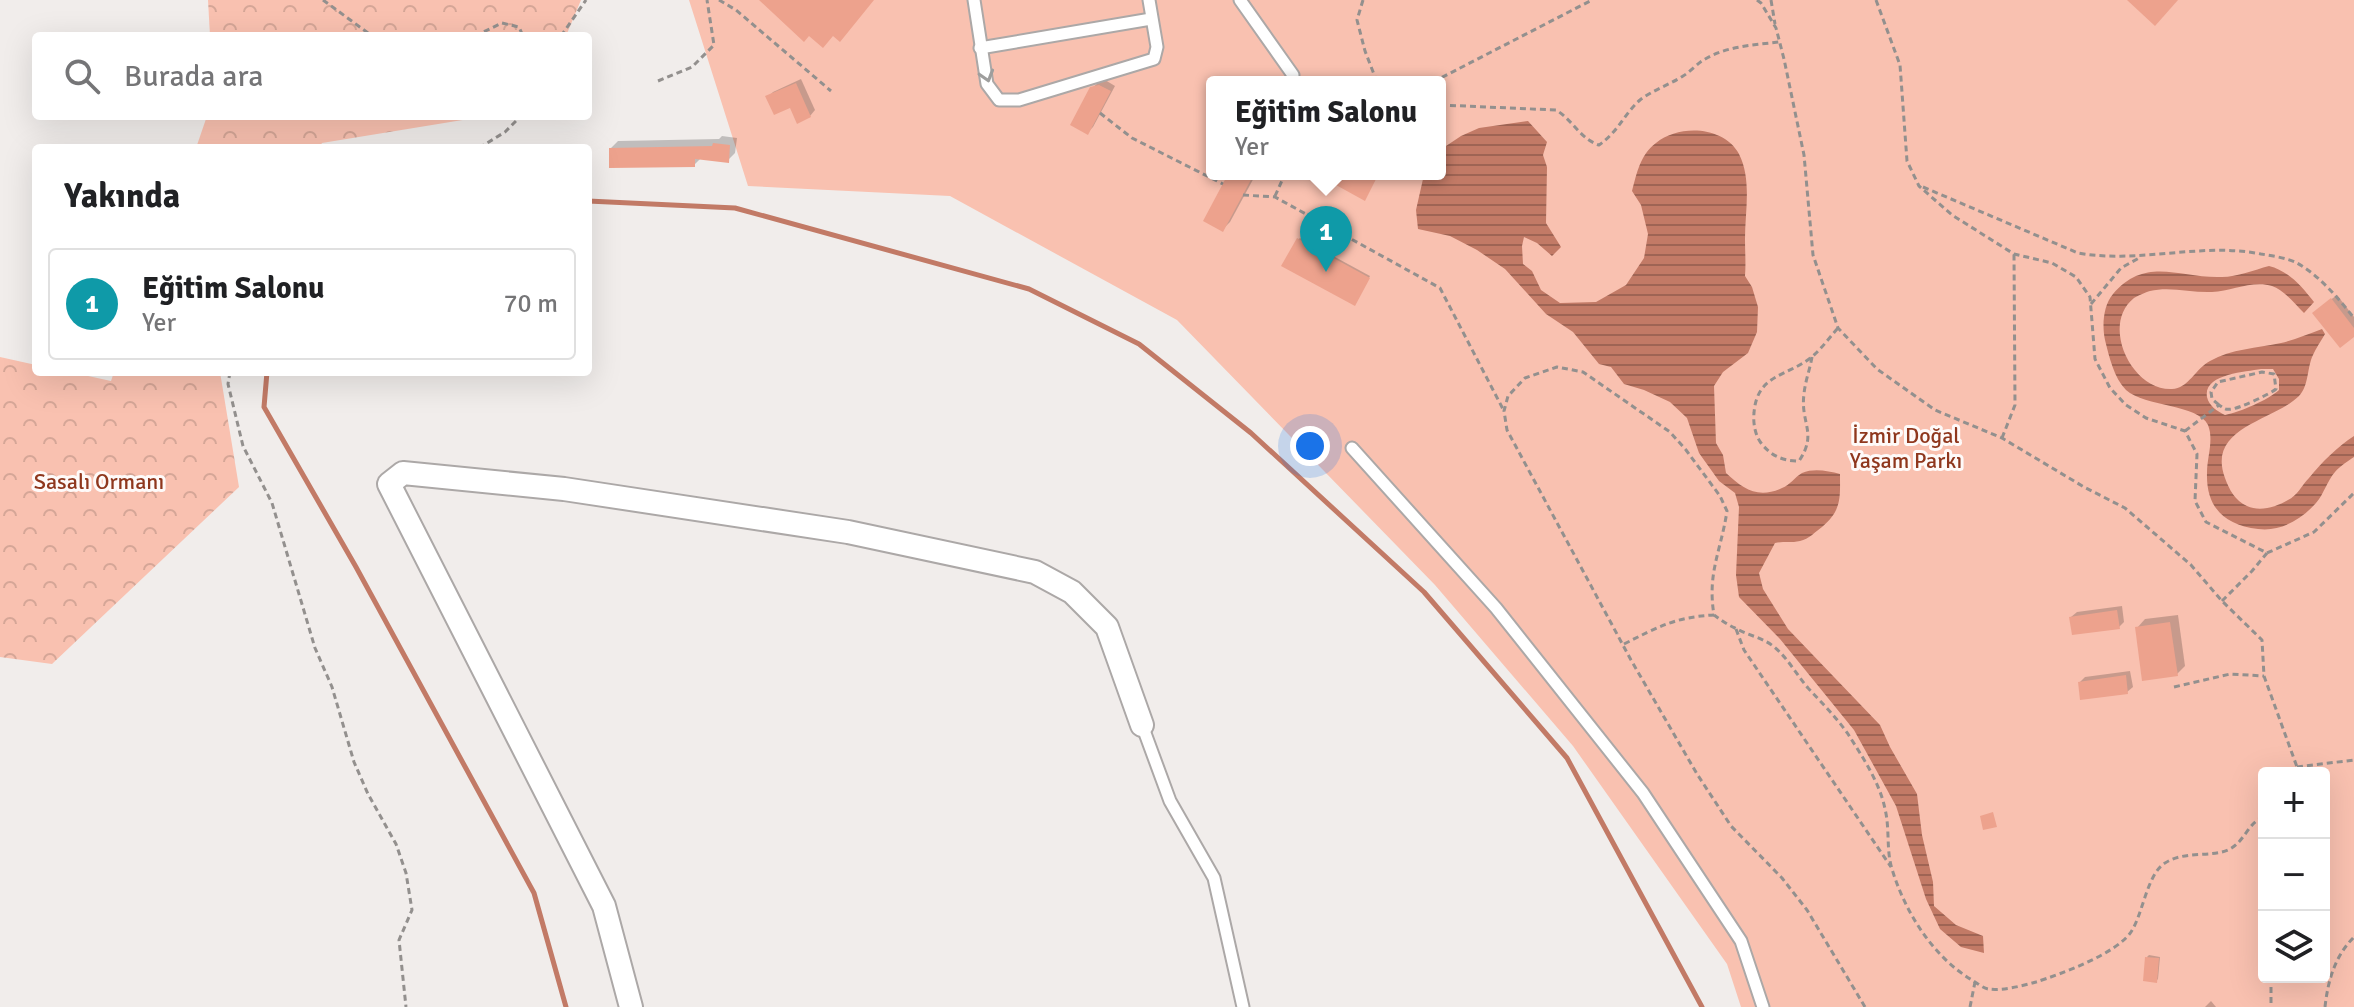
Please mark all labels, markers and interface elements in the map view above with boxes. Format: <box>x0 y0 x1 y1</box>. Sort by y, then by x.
search box <box>32 32 592 120</box>
icon: search <box>60 54 104 98</box>
text: Burada ara <box>124 58 263 95</box>
one-way arrow <box>978 69 994 82</box>
popup <box>1206 76 1446 180</box>
text: Eğitim Salonu <box>1235 94 1417 131</box>
text: Yer <box>1235 131 1269 163</box>
text: Yakında <box>64 175 180 217</box>
pin: 1 <box>1300 206 1352 272</box>
text: Eğitim Salonu <box>142 270 325 307</box>
text: 1 <box>85 288 99 320</box>
text: 70 m <box>503 288 558 320</box>
text: Yer <box>142 307 176 339</box>
park label: İzmir Doğal Yaşam Parkı <box>1850 422 1962 474</box>
your location <box>1290 426 1330 466</box>
park label: Sasalı Ormanı <box>34 468 164 495</box>
map controls <box>2258 767 2330 983</box>
button: + <box>2258 767 2330 839</box>
button: − <box>2258 839 2330 911</box>
button: layers <box>2258 911 2330 983</box>

